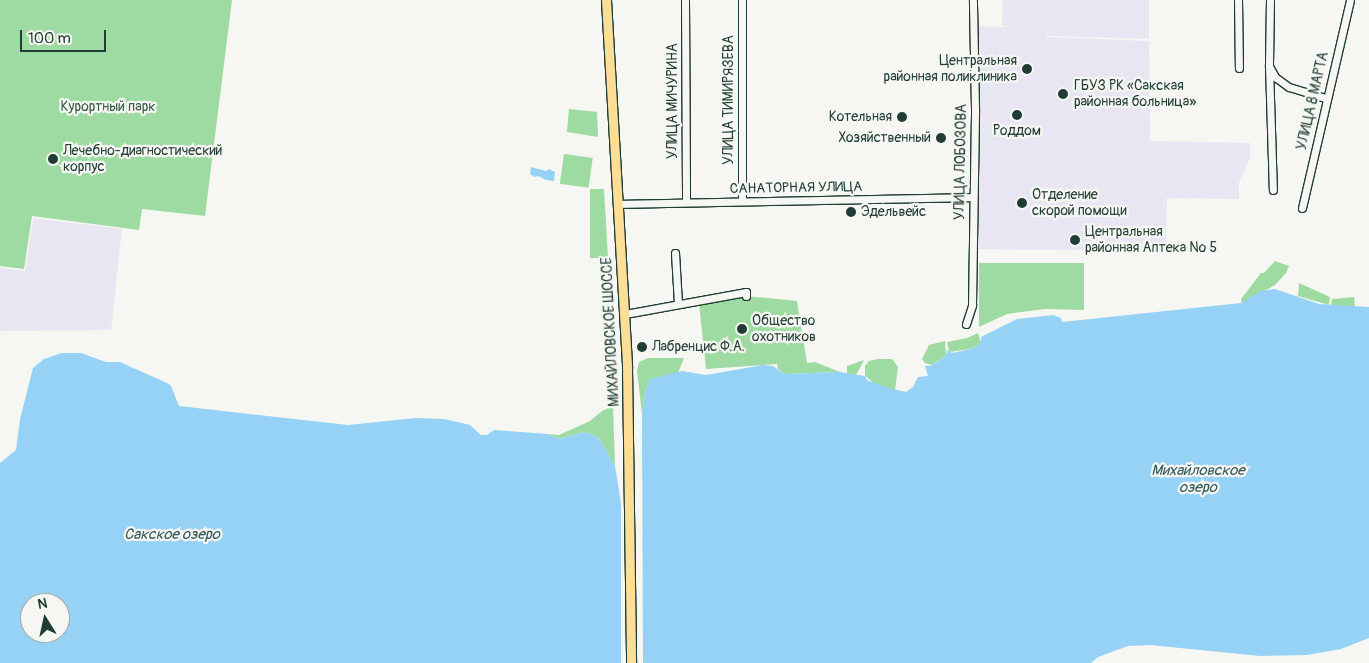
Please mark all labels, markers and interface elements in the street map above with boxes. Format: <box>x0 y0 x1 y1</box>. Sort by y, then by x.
scale bar <box>22 20 109 52</box>
text: 100 m <box>28 29 71 48</box>
street label: УЛИЦА ТИМИРЯЗЕВА <box>721 35 737 165</box>
street label: УЛИЦА МИЧУРИНА <box>665 43 681 159</box>
street label: УЛИЦА 8 МАРТА <box>1294 50 1332 152</box>
place label: Центральная районная поликлиника <box>884 53 1017 85</box>
marker: Центральная районная поликлиника <box>1021 63 1033 75</box>
place label: ГБУЗ РК «Сакская районная больница» <box>1074 78 1196 110</box>
marker: ГБУЗ РК «Сакская районная больница» <box>1056 87 1070 101</box>
park label: Курортный парк <box>61 99 155 115</box>
street label: УЛИЦА ЛОБОЗОВА <box>952 104 970 220</box>
place label: Котельная <box>829 109 892 125</box>
marker: Роддом <box>1011 109 1023 121</box>
marker: Котельная <box>896 111 908 123</box>
place label: Роддом <box>993 123 1041 139</box>
place label: Хозяйственный <box>839 130 931 146</box>
marker: Хозяйственный <box>935 132 947 144</box>
place label: Лечебно-диагностический корпус <box>63 143 223 176</box>
marker: Лечебно-диагностический корпус <box>47 153 59 165</box>
street label: САНАТОРНАЯ УЛИЦА <box>730 178 862 198</box>
place label: Отделение скорой помощи <box>1032 187 1127 220</box>
marker: Отделение скорой помощи <box>1016 197 1028 209</box>
place label: Эдельвейс <box>861 204 926 220</box>
marker: Эдельвейс <box>845 206 857 218</box>
place label: Центральная районная Аптека № 5 <box>1085 224 1217 256</box>
marker: Центральная районная Аптека № 5 <box>1069 234 1081 246</box>
street label: МИХАЙЛОВСКОЕ ШОССЕ <box>599 257 623 407</box>
place label: Общество охотников <box>752 313 816 346</box>
marker: Общество охотников <box>736 323 748 335</box>
place label: Лабренцис Ф.А. <box>652 339 745 355</box>
marker: Лабренцис Ф.А. <box>636 341 648 353</box>
water label: Михайловское озеро <box>1151 461 1245 496</box>
water label: Сакское озеро <box>124 526 220 544</box>
north arrow <box>20 593 70 643</box>
text: N <box>36 595 49 613</box>

